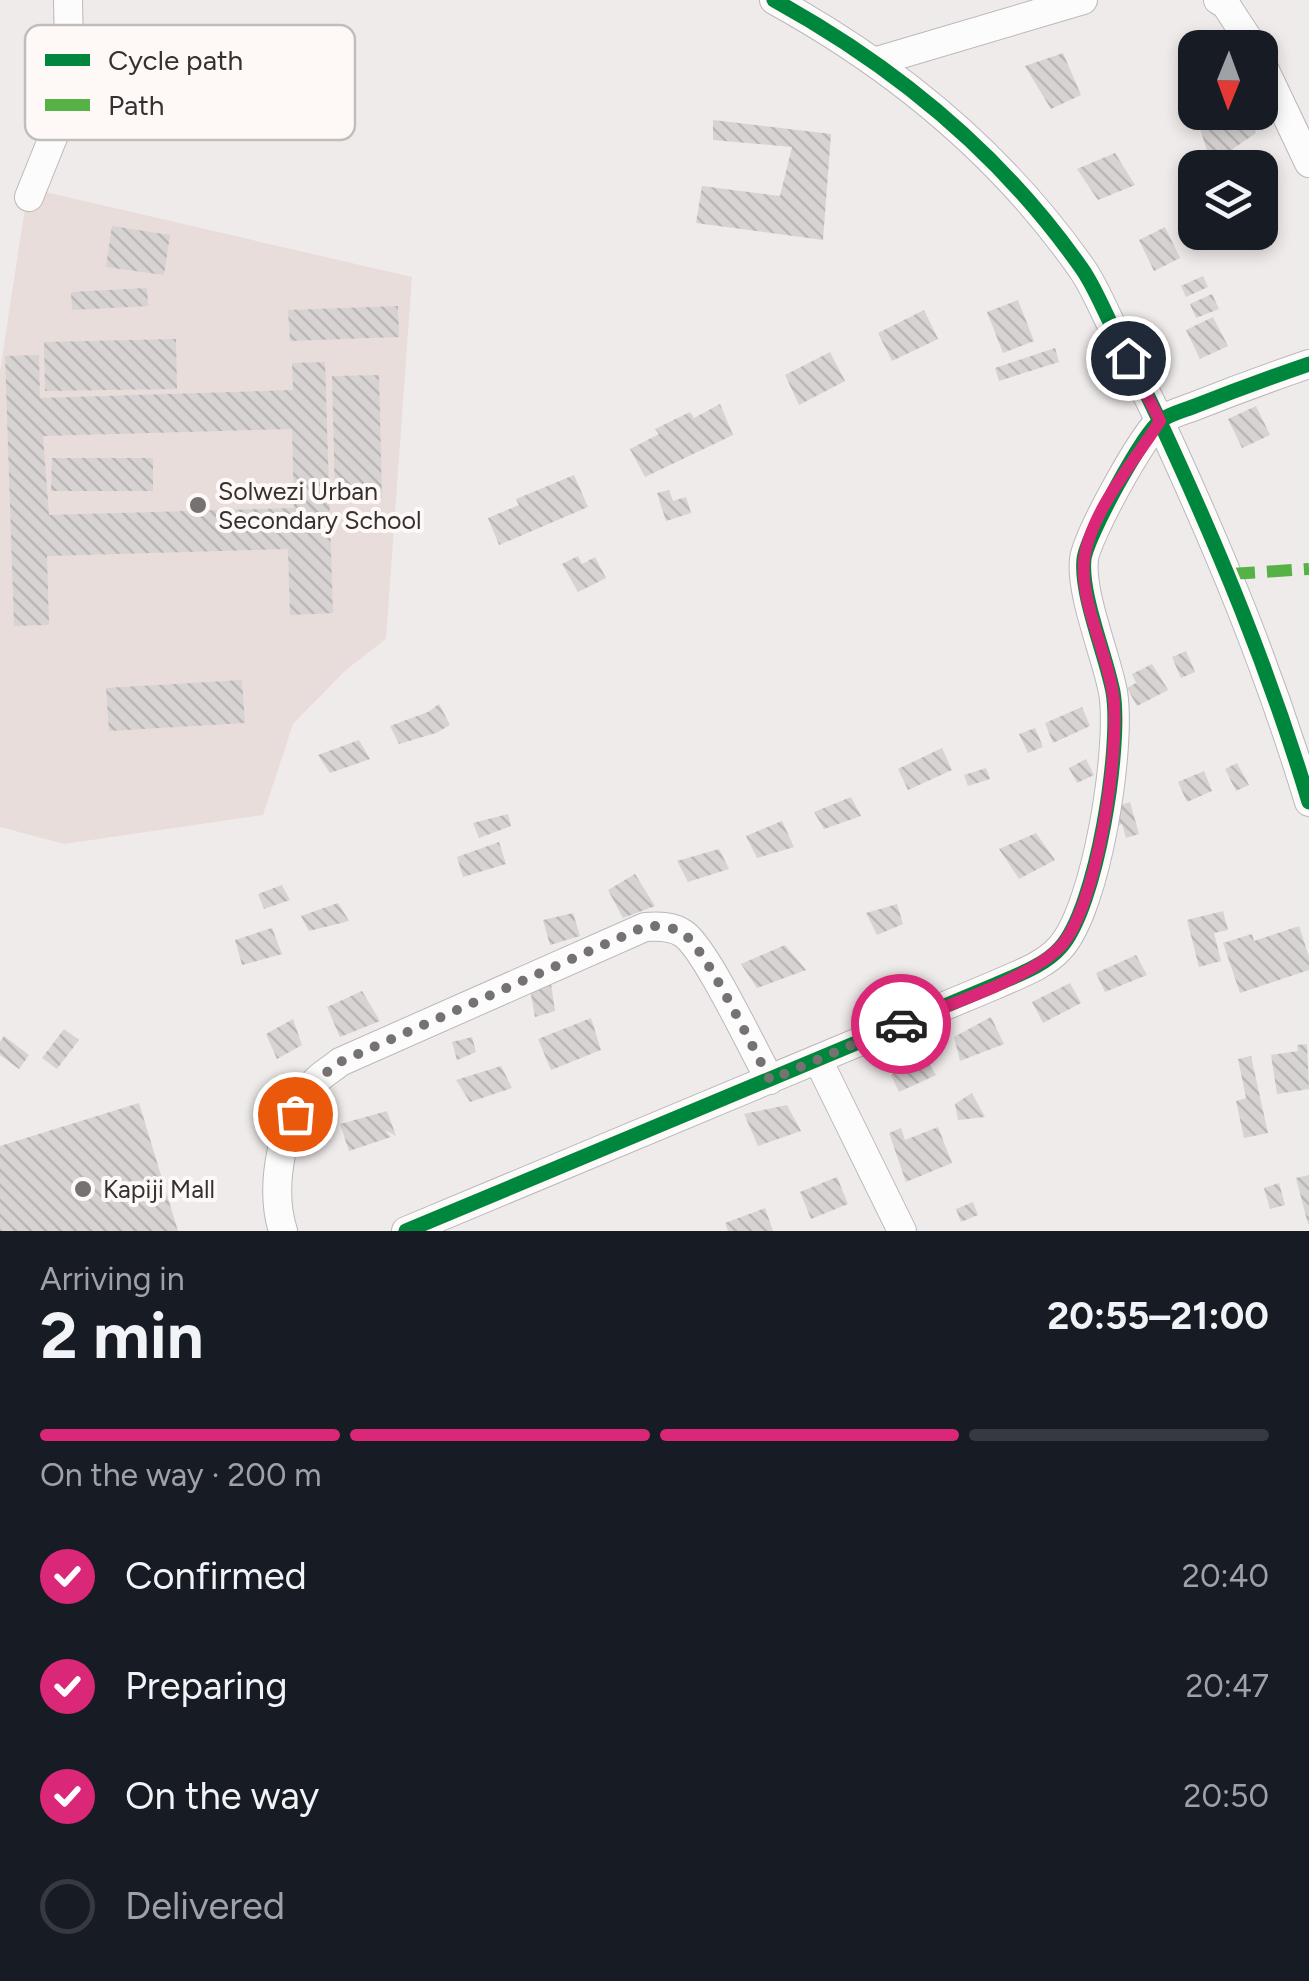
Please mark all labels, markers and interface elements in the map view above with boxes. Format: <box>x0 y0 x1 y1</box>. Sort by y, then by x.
legend <box>25 25 355 140</box>
north arrow <box>1178 30 1278 130</box>
map controls <box>1178 30 1278 250</box>
text: Cycle path <box>108 43 243 77</box>
text: Path <box>108 88 164 122</box>
button: layers <box>1178 150 1278 250</box>
pin <box>1086 316 1171 401</box>
icon: home <box>1101 331 1156 386</box>
place label: Solwezi Urban Secondary School <box>218 476 421 535</box>
marker: Solwezi Urban Secondary School <box>187 494 209 516</box>
courier <box>851 974 951 1074</box>
icon: car <box>874 997 929 1052</box>
pin <box>253 1072 338 1157</box>
icon: bag <box>268 1087 323 1142</box>
place label: Kapiji Mall <box>103 1174 215 1204</box>
marker: Kapiji Mall <box>72 1178 94 1200</box>
text: Arriving in <box>40 1260 185 1298</box>
text: 20:55–21:00 <box>1047 1293 1269 1339</box>
text: 2 min <box>40 1296 204 1374</box>
text: On the way · 200 m <box>40 1456 322 1494</box>
icon: check <box>40 1549 95 1604</box>
text: Confirmed <box>125 1553 307 1599</box>
text: 20:40 <box>1182 1557 1269 1595</box>
icon: check <box>40 1659 95 1714</box>
text: Preparing <box>125 1663 287 1709</box>
text: 20:47 <box>1185 1667 1269 1705</box>
icon: check <box>40 1769 95 1824</box>
text: On the way <box>125 1773 319 1819</box>
text: 20:50 <box>1184 1777 1269 1815</box>
text: Delivered <box>125 1883 285 1929</box>

